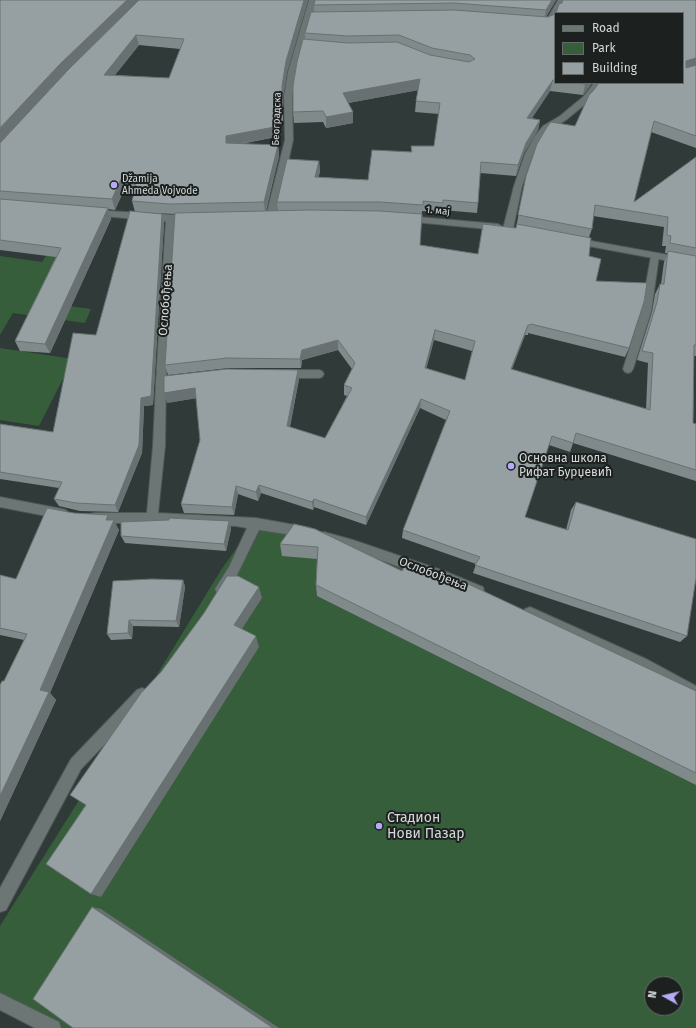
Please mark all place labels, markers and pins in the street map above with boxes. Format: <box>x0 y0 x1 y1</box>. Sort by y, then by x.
place label: Džamija Ahmeda Vojvode <box>122 173 198 196</box>
marker: Džamija Ahmeda Vojvode <box>109 180 119 190</box>
place label: Основна школа Рифат Бурџевић <box>519 452 612 480</box>
marker: Основна школа Рифат Бурџевић <box>506 461 516 471</box>
place label: Стадион Нови Пазар <box>387 810 465 842</box>
marker: Стадион Нови Пазар <box>374 821 384 831</box>

